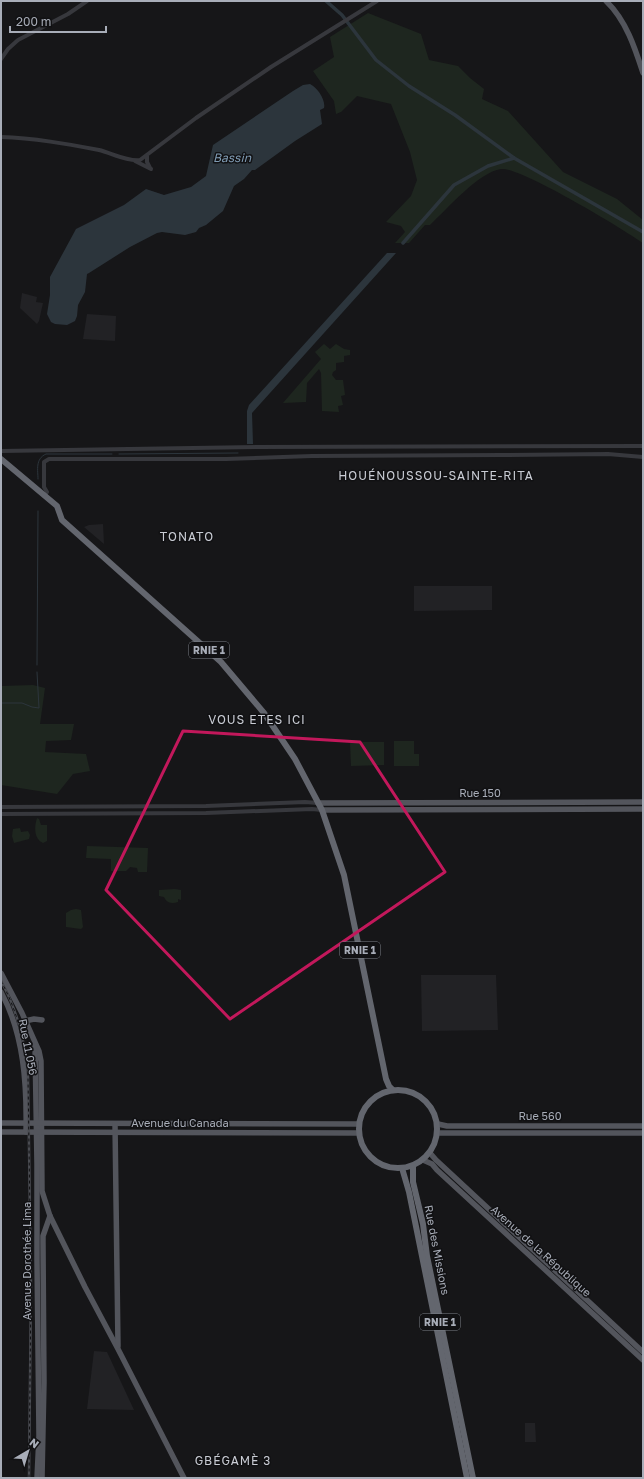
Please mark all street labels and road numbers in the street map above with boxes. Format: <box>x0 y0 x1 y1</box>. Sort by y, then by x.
road number: RNIE 1 <box>189 642 229 658</box>
street label: Rue 150 <box>459 786 501 799</box>
road number: RNIE 1 <box>340 942 380 958</box>
street label: Rue 11.056 <box>17 1018 40 1076</box>
street label: Rue 560 <box>519 1109 562 1122</box>
street label: Avenue du Canada <box>131 1116 229 1129</box>
street label: Avenue Dorothée Lima <box>20 1202 33 1320</box>
street label: Avenue de la République <box>489 1202 594 1299</box>
street label: Rue des Missions <box>422 1204 453 1296</box>
road number: RNIE 1 <box>420 1314 460 1330</box>

